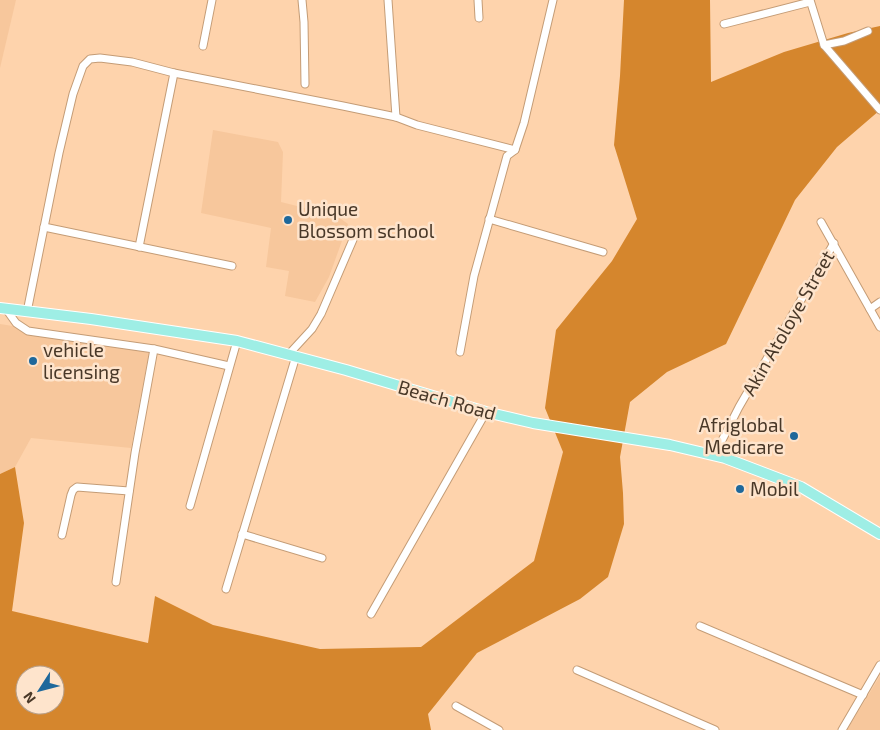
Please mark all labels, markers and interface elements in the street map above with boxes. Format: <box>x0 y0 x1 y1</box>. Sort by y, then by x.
place label: Unique Blossom school <box>298 197 435 242</box>
marker: Unique Blossom school <box>282 214 294 226</box>
street label: Akin Atoloye Street <box>737 246 839 400</box>
place label: vehicle licensing <box>43 338 120 383</box>
marker: vehicle licensing <box>27 355 39 367</box>
street label: Beach Road <box>396 375 499 424</box>
place label: Afriglobal Medicare <box>699 413 784 458</box>
marker: Afriglobal Medicare <box>788 430 800 442</box>
place label: Mobil <box>750 477 799 500</box>
marker: Mobil <box>734 483 746 495</box>
north arrow <box>15 665 65 715</box>
text: N <box>19 689 39 707</box>

